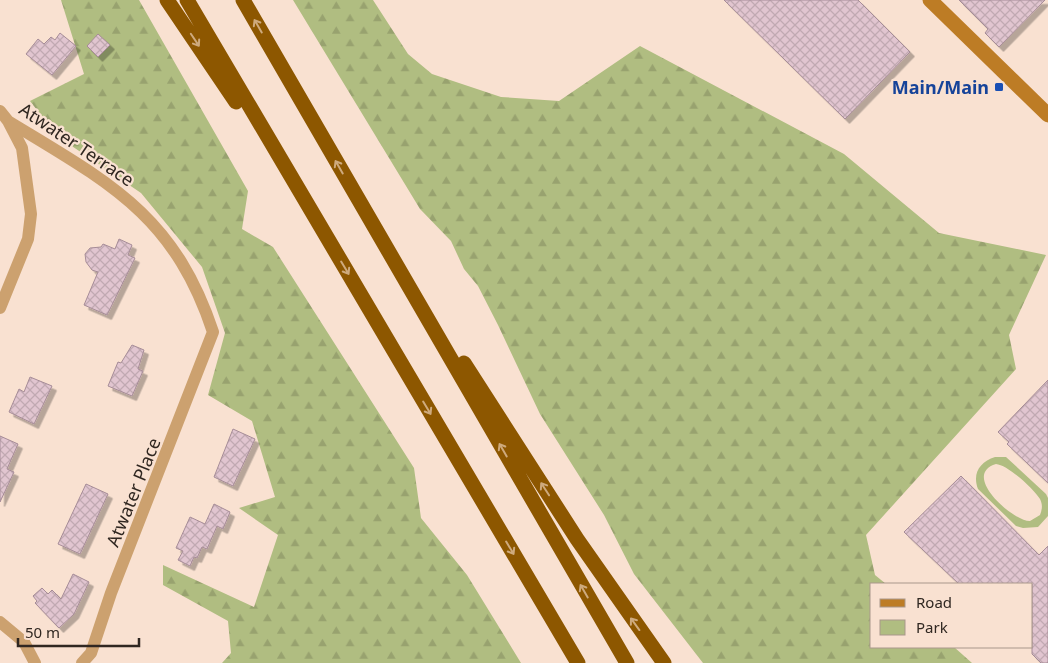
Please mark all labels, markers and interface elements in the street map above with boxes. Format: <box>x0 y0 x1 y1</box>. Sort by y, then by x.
one-way arrow <box>252 19 262 34</box>
one-way arrow <box>190 33 200 47</box>
place label: Main/Main <box>892 75 989 99</box>
marker: Main/Main <box>993 81 1005 93</box>
street label: Atwater Terrace <box>15 97 139 191</box>
one-way arrow <box>334 160 344 174</box>
one-way arrow <box>340 261 350 275</box>
one-way arrow <box>423 401 433 415</box>
street label: Atwater Place <box>100 434 166 550</box>
one-way arrow <box>497 444 507 458</box>
one-way arrow <box>539 482 549 496</box>
one-way arrow <box>506 540 516 555</box>
legend <box>870 583 1033 648</box>
one-way arrow <box>579 584 589 599</box>
text: Road <box>916 592 952 612</box>
scale bar <box>18 616 139 648</box>
one-way arrow <box>630 617 640 631</box>
text: Park <box>916 617 948 637</box>
text: 50 m <box>25 622 60 642</box>

